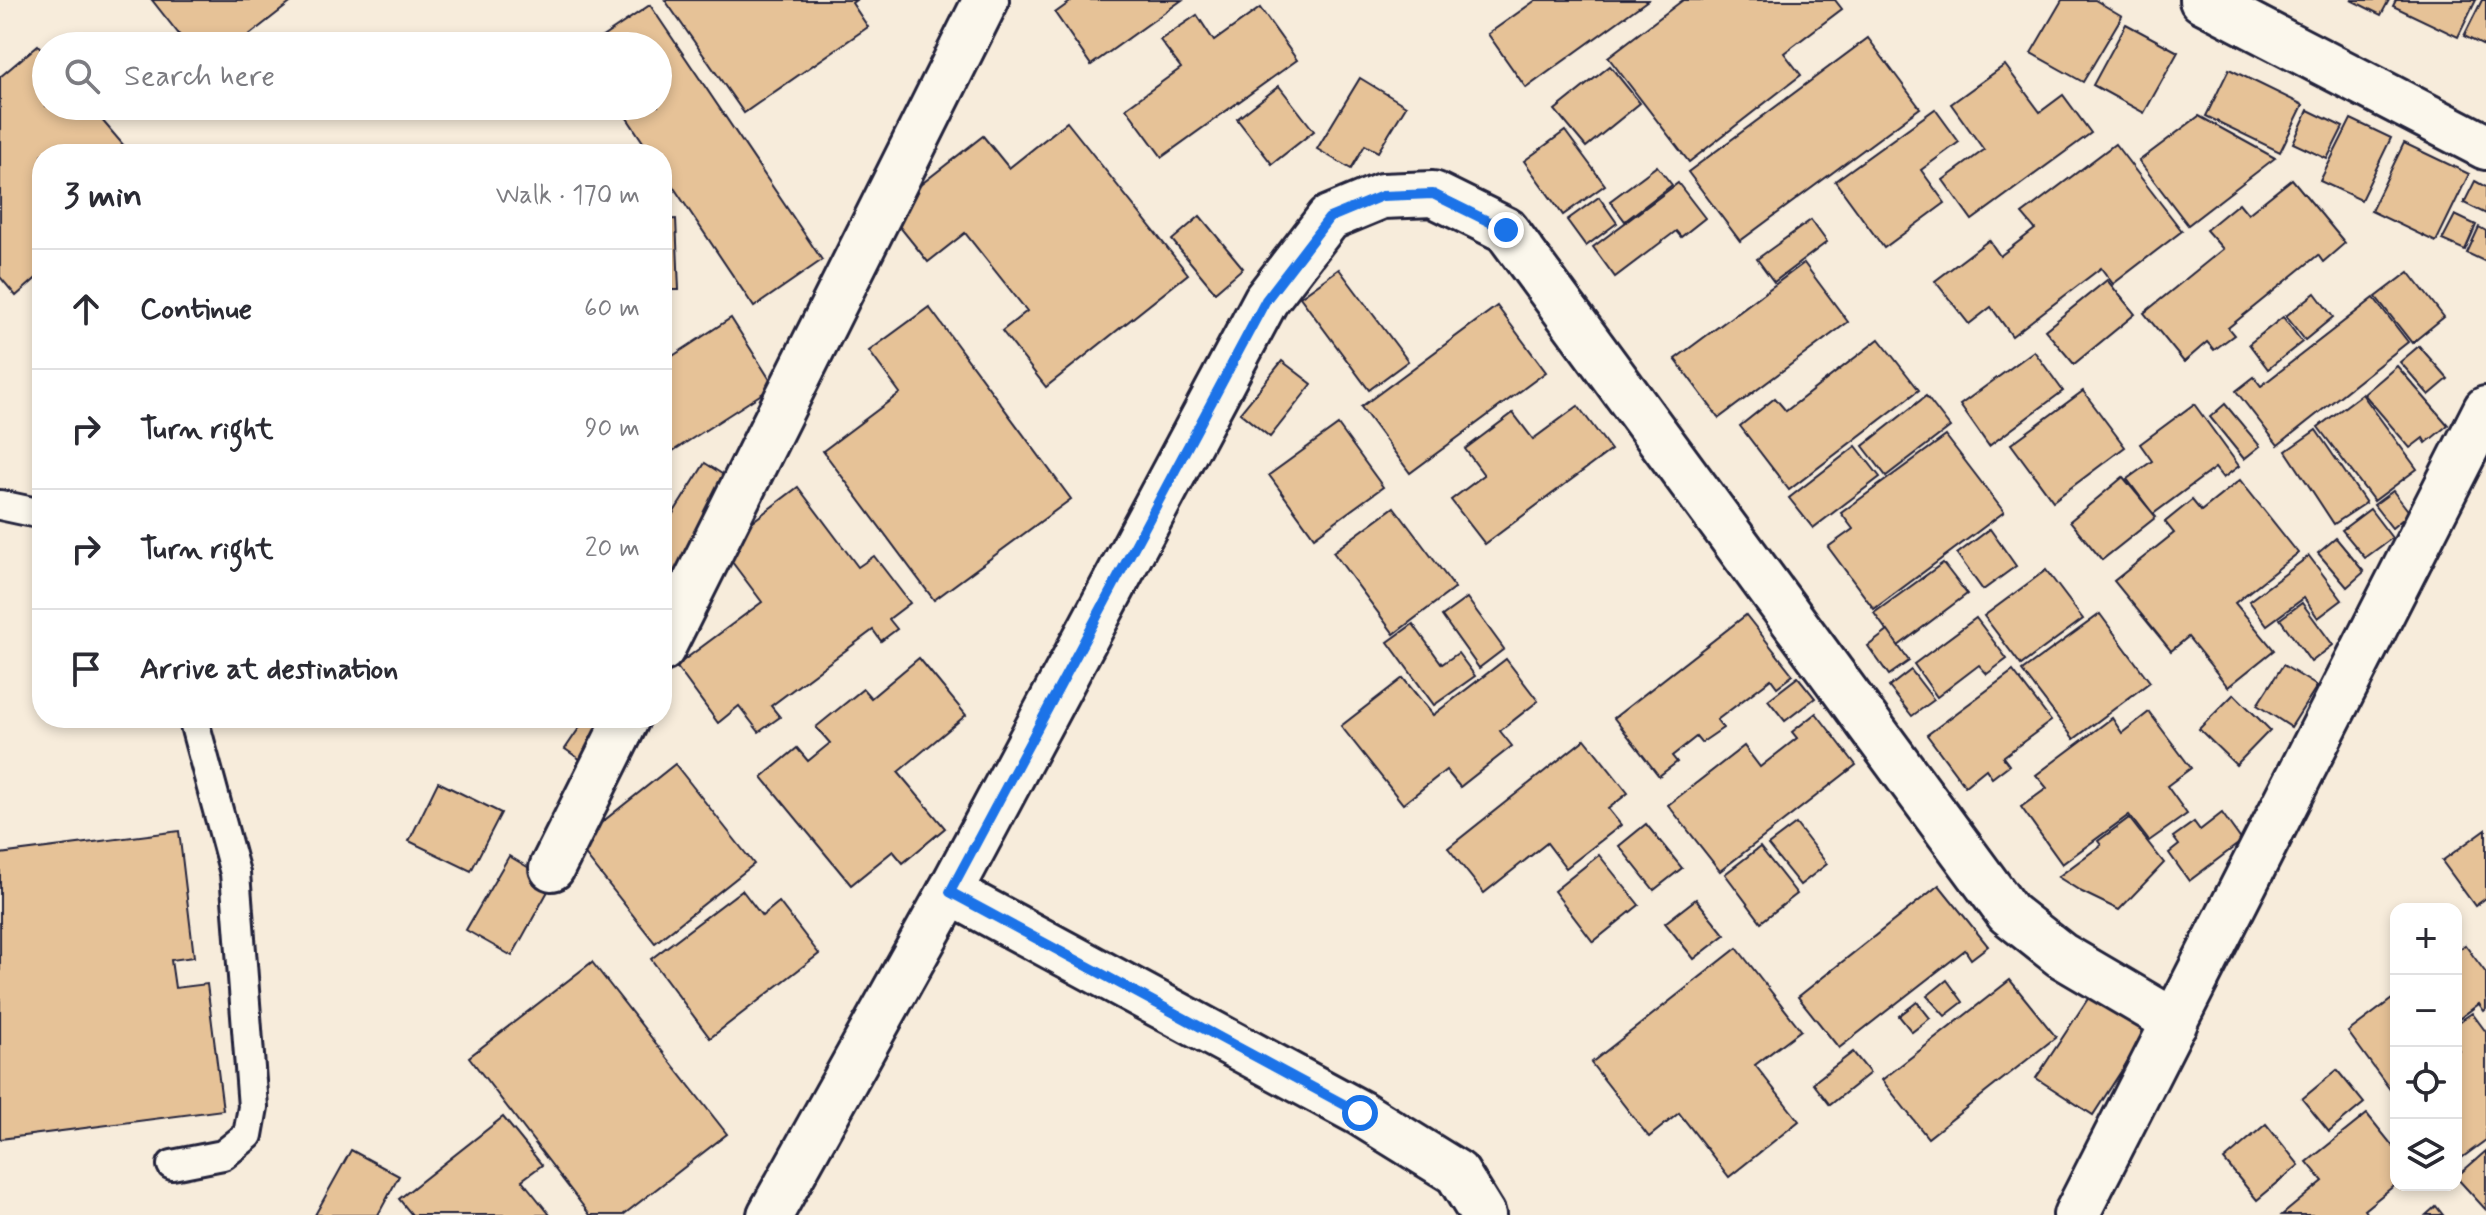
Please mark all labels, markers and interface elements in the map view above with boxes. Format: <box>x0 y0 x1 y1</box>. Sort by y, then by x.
search box <box>32 32 672 120</box>
icon: search <box>60 54 104 98</box>
text: Search here <box>124 57 275 96</box>
text: 3 min <box>64 174 142 219</box>
text: Walk · 170 m <box>496 179 640 213</box>
route end <box>1488 212 1524 248</box>
icon: ahead <box>64 287 108 331</box>
text: Continue <box>140 290 252 329</box>
text: 60 m <box>584 292 640 326</box>
icon: right <box>64 407 108 451</box>
text: Turn right <box>140 410 273 449</box>
text: 90 m <box>585 412 640 446</box>
icon: right <box>64 527 108 571</box>
text: Turn right <box>140 530 273 569</box>
text: 20 m <box>585 532 640 566</box>
icon: arrive <box>64 647 108 691</box>
text: Arrive at destination <box>140 650 398 689</box>
map controls <box>2390 903 2462 1191</box>
button: + <box>2390 903 2462 975</box>
button: − <box>2390 975 2462 1047</box>
button: locate <box>2390 1047 2462 1119</box>
route start <box>1342 1095 1378 1131</box>
button: layers <box>2390 1119 2462 1191</box>

